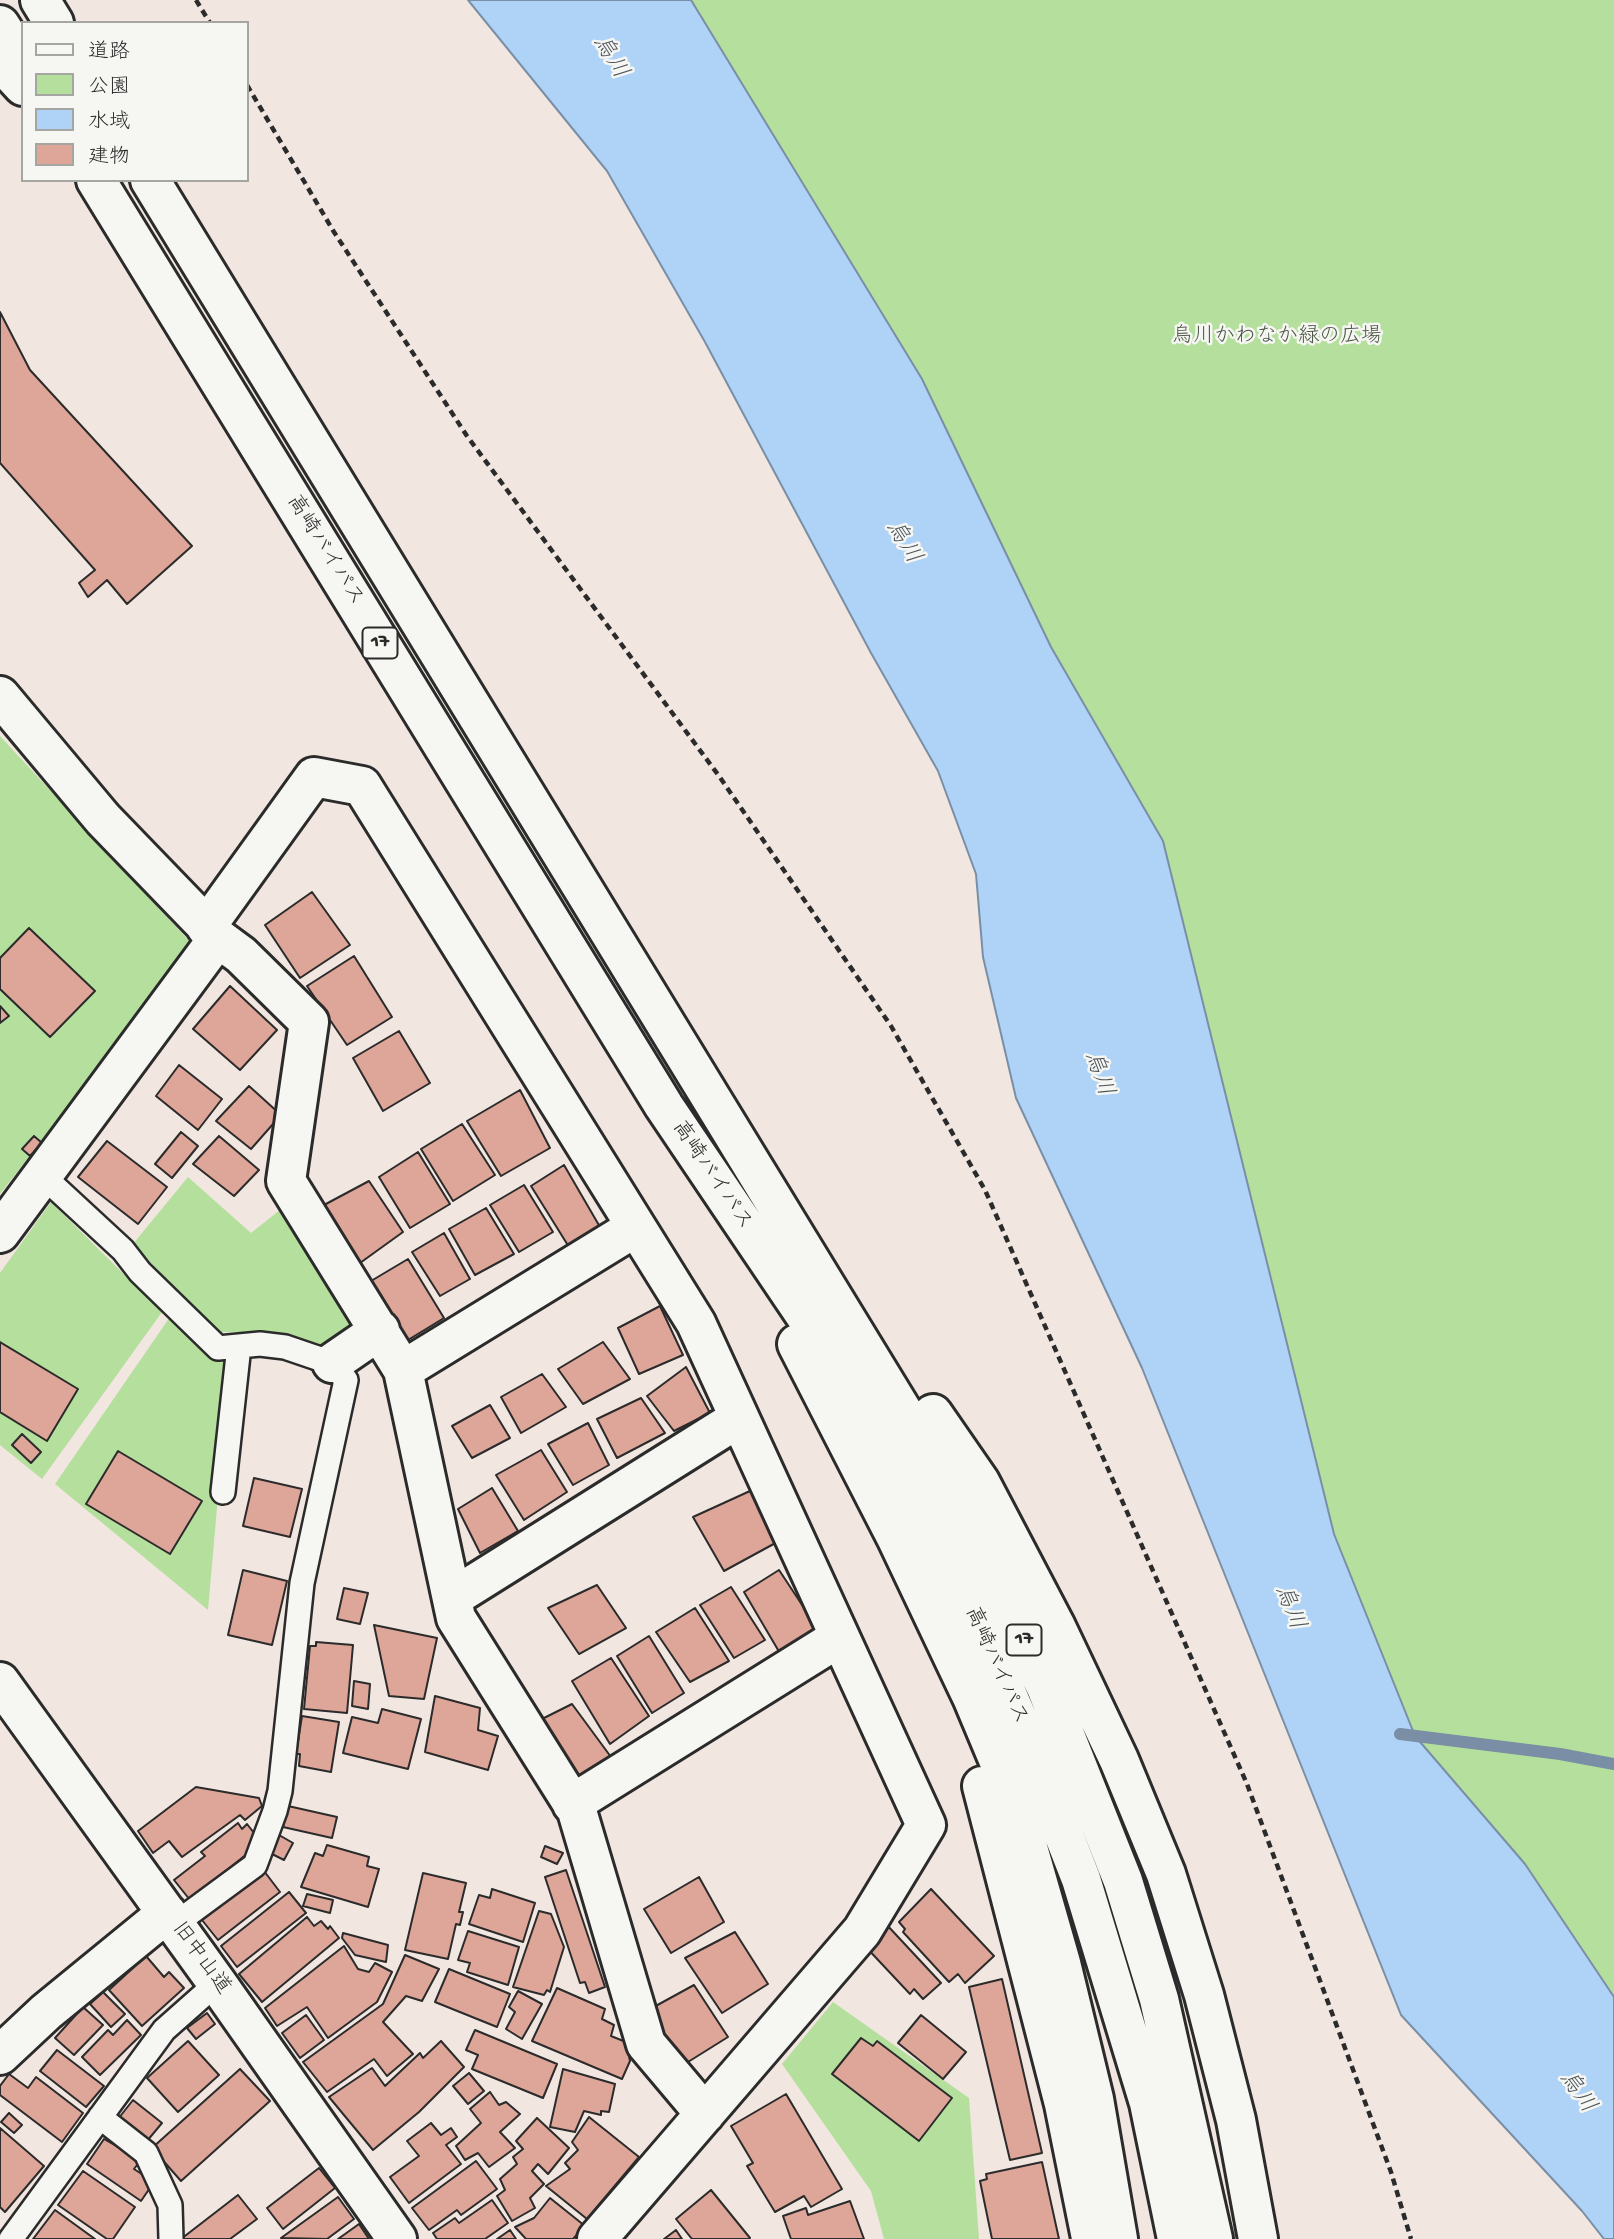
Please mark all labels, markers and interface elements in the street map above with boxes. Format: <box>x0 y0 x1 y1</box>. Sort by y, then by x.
legend <box>21 21 248 182</box>
water label: 烏川 <box>585 31 633 85</box>
text: 道路 <box>88 41 130 66</box>
text: 公園 <box>88 76 130 101</box>
text: 水域 <box>88 111 130 136</box>
text: 建物 <box>88 146 130 171</box>
park label: 烏川かわなか緑の広場 <box>1172 325 1382 351</box>
street label: 高崎バイパス <box>280 491 368 611</box>
water label: 烏川 <box>878 516 926 570</box>
road number: 17 <box>362 628 398 658</box>
water label: 烏川 <box>1076 1048 1118 1100</box>
street label: 高崎バイパス <box>665 1117 757 1235</box>
water label: 烏川 <box>1267 1582 1309 1634</box>
street label: 高崎バイパス <box>958 1603 1032 1729</box>
road number: 17 <box>1006 1624 1042 1656</box>
street label: 旧中山道 <box>165 1918 235 2000</box>
water label: 烏川 <box>1552 2066 1600 2120</box>

